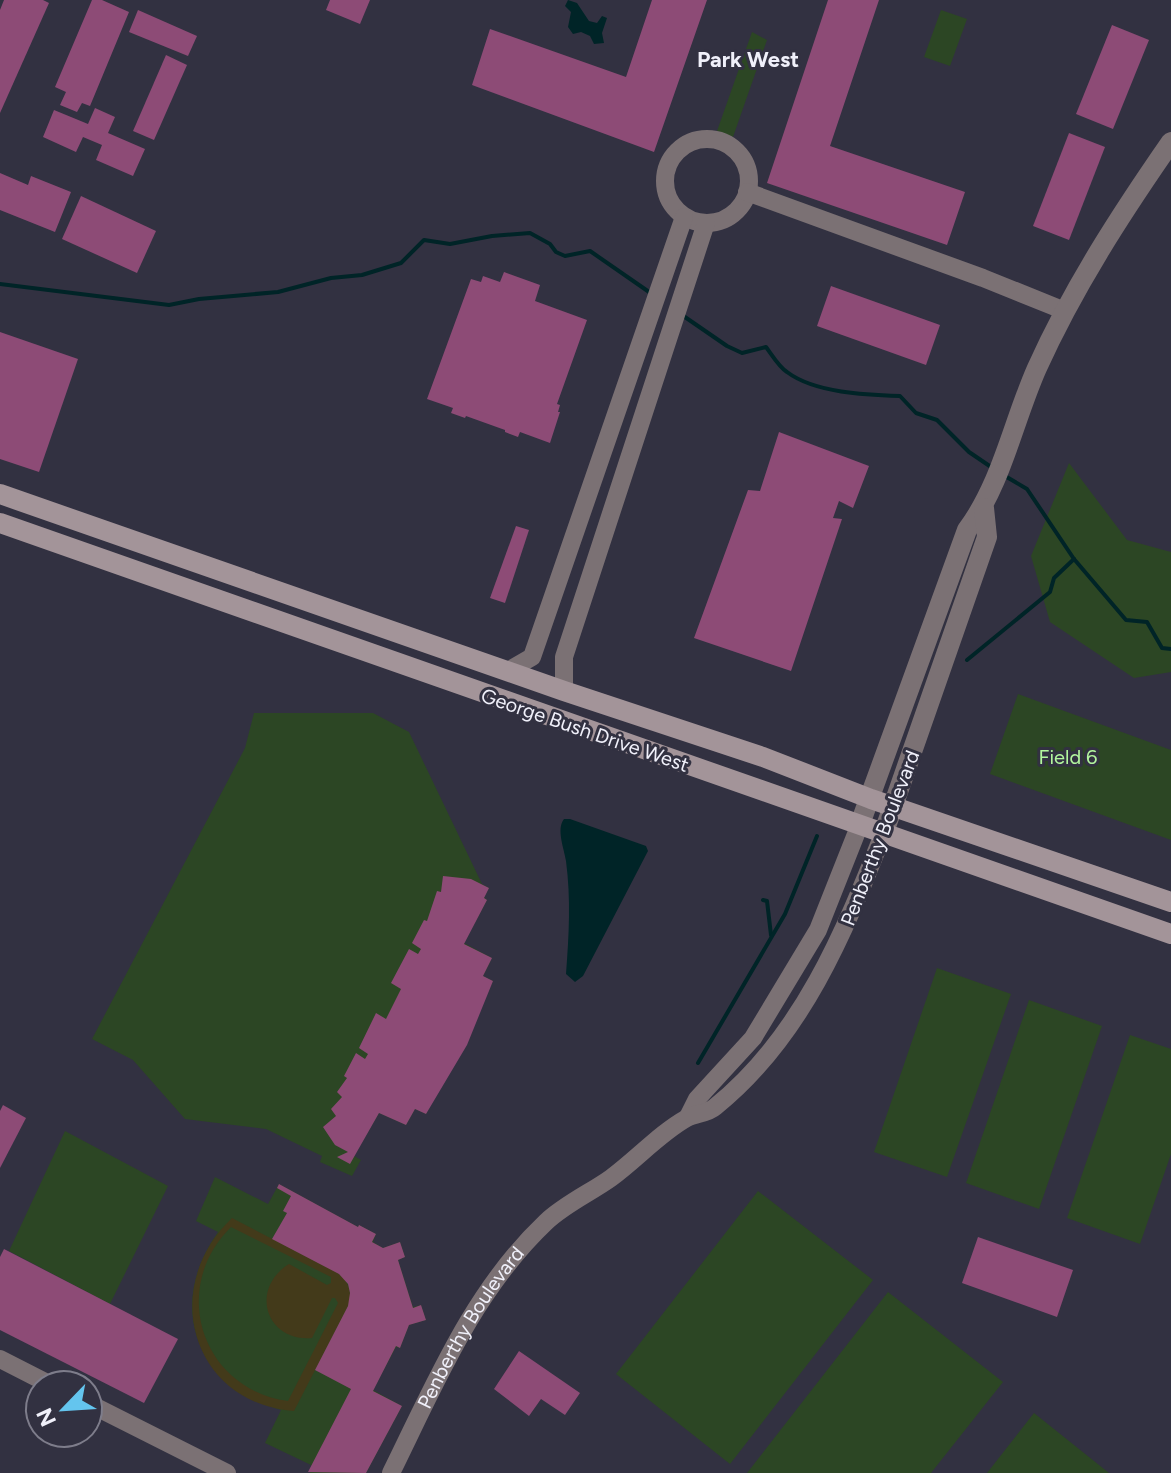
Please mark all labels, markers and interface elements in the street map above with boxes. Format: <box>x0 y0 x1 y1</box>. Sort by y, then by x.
district label: Park West <box>697 46 799 73</box>
street label: George Bush Drive West <box>478 683 692 777</box>
park label: Field 6 <box>1039 745 1097 769</box>
street label: Penberthy Boulevard <box>836 747 924 929</box>
street label: Penberthy Boulevard <box>412 1242 529 1413</box>
north arrow <box>24 1369 104 1449</box>
text: N <box>30 1404 62 1431</box>

